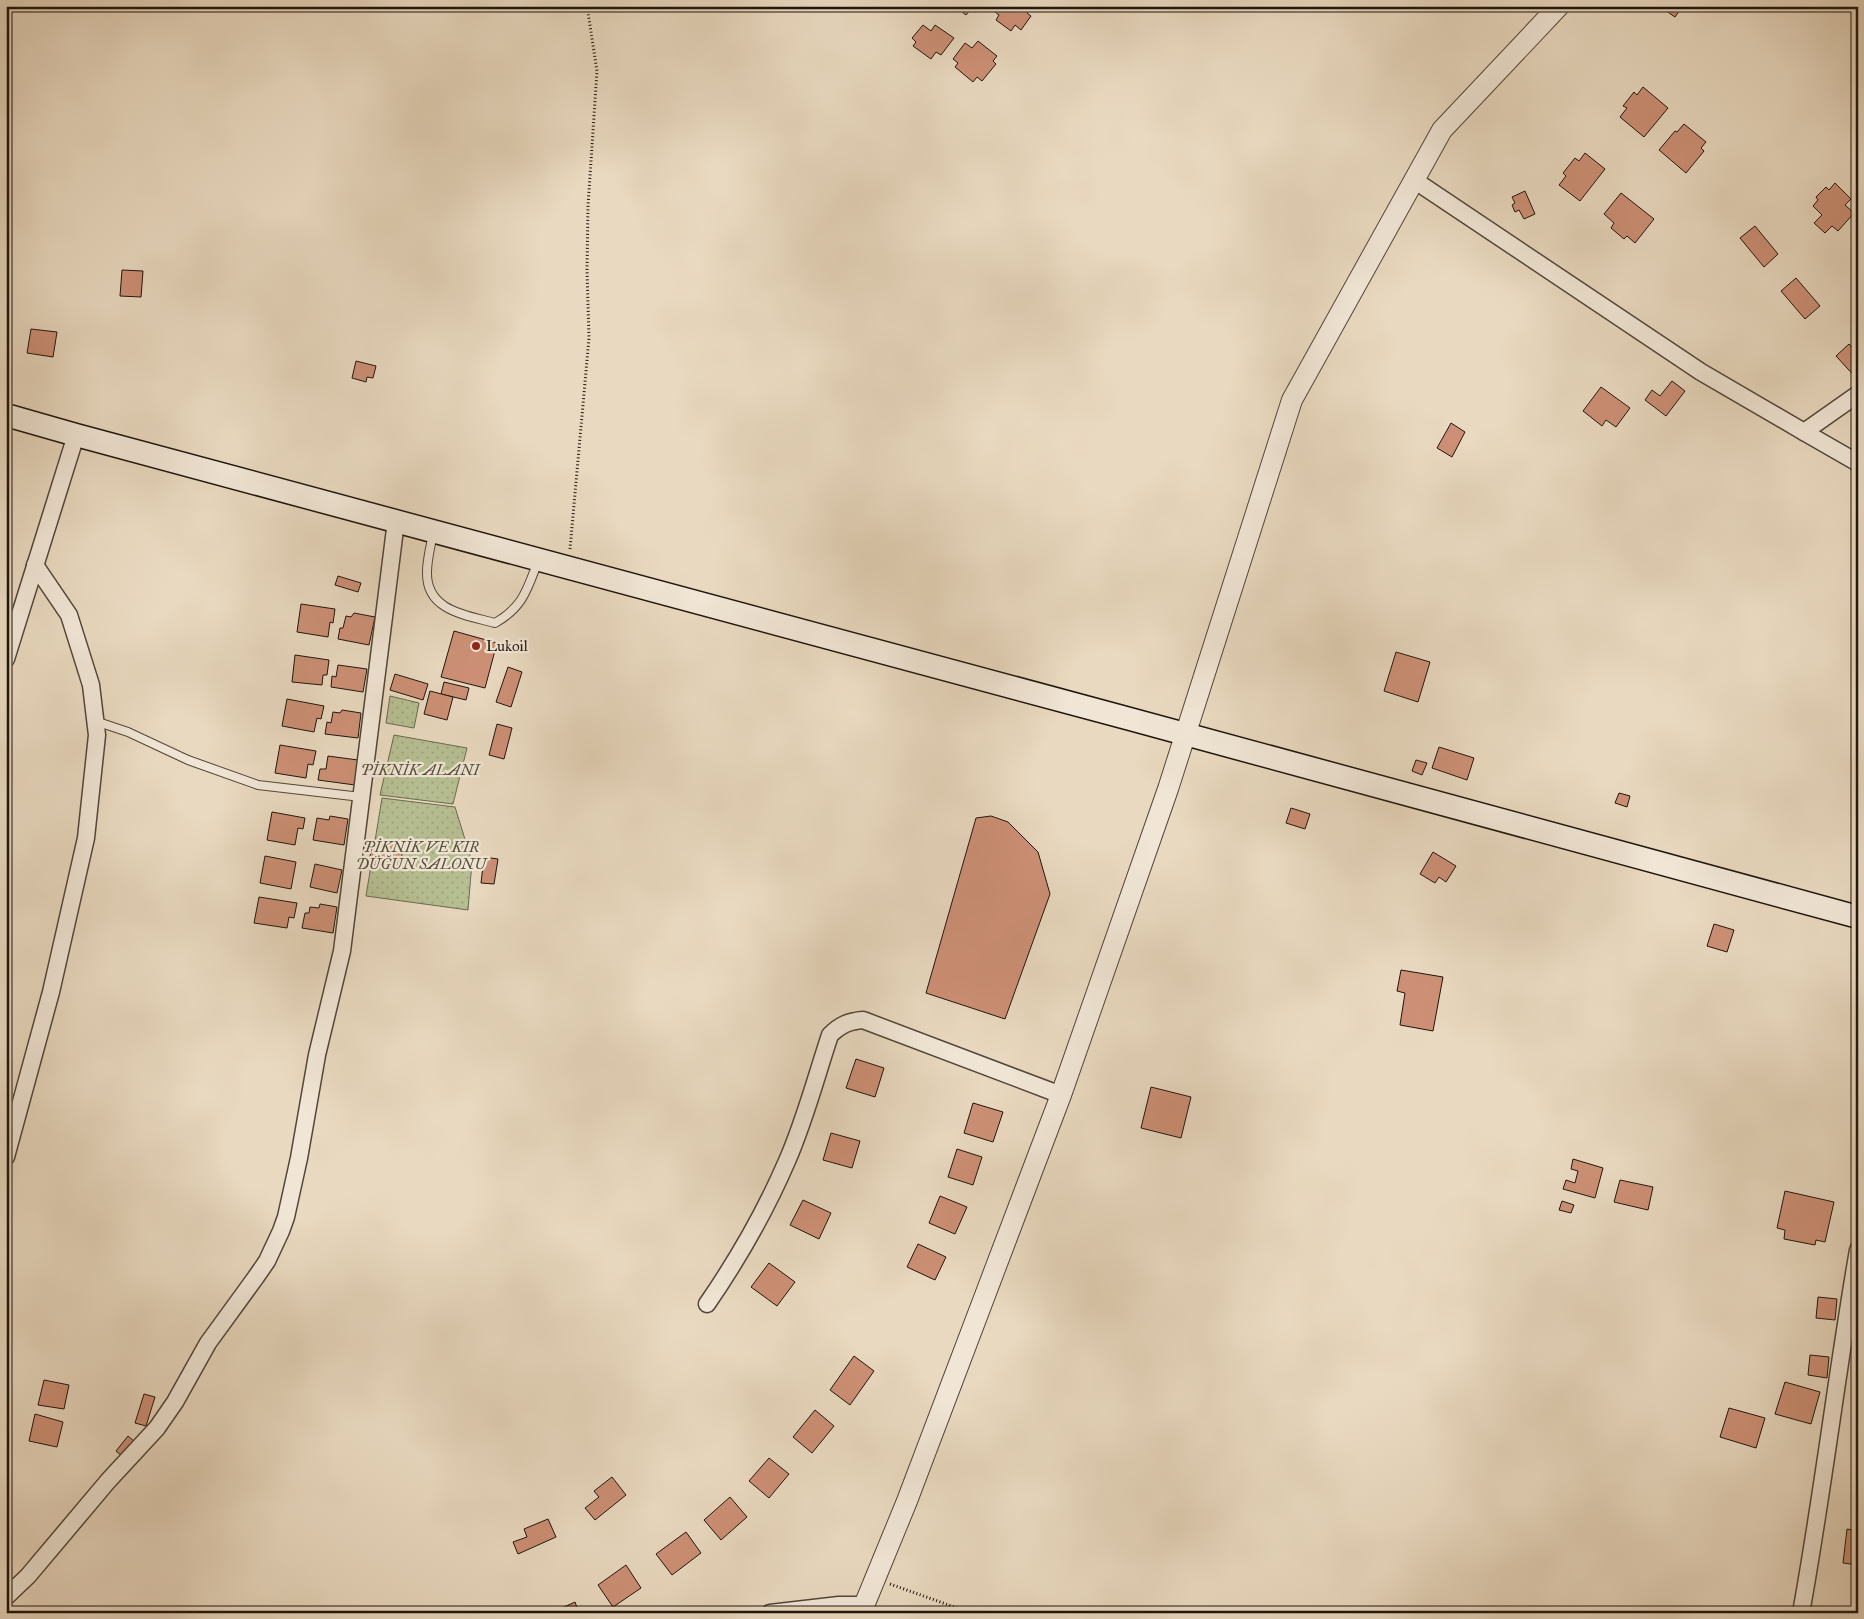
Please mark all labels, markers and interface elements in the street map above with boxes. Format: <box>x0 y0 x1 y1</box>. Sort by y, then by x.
place label: Lukoil <box>486 637 529 655</box>
marker: Lukoil <box>470 640 482 652</box>
park label: PİKNİK ALANI <box>361 761 481 779</box>
park label: PİKNİK VE KIR DÜĞUN SALONU <box>356 838 489 873</box>

